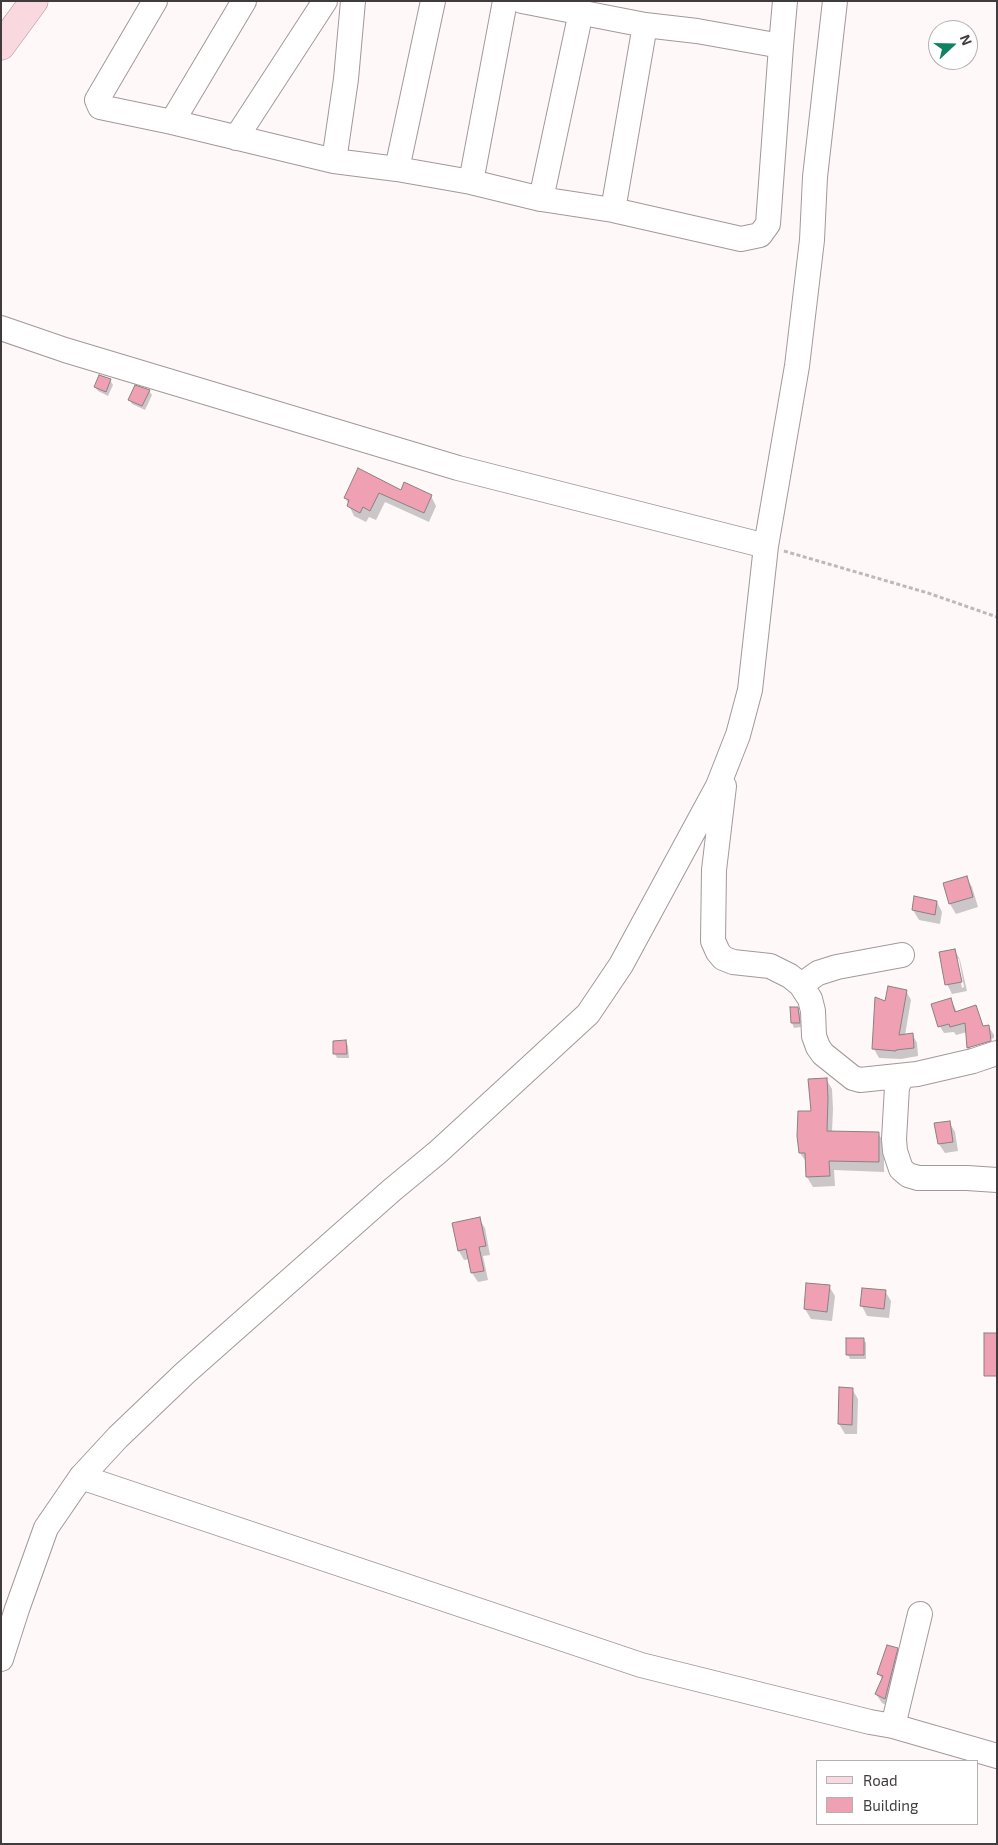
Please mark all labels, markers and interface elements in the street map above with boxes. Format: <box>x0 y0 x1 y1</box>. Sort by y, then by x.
north arrow <box>928 20 978 70</box>
text: N <box>957 32 976 48</box>
legend <box>816 1760 978 1825</box>
text: Road <box>863 1771 898 1789</box>
text: Building <box>863 1796 918 1814</box>

